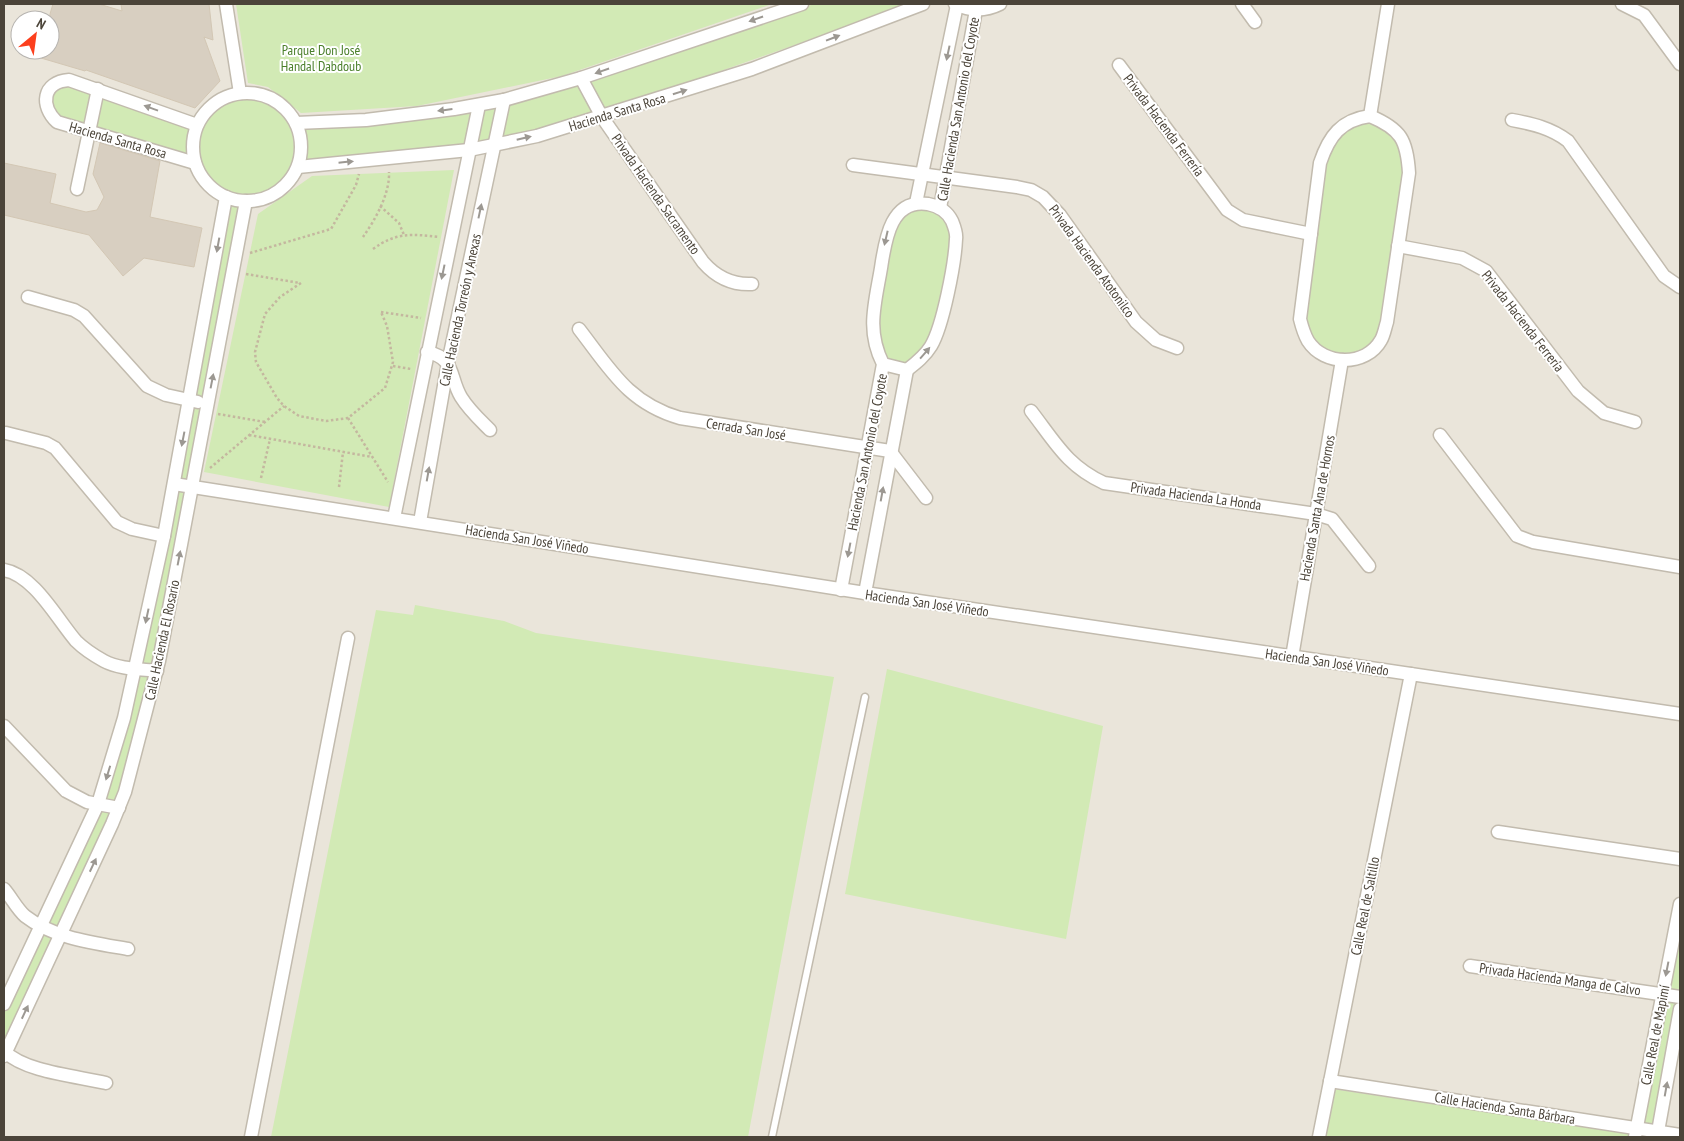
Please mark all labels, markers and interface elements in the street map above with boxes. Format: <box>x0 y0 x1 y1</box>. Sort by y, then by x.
north arrow <box>10 10 60 60</box>
text: N <box>34 14 49 33</box>
one-way arrow <box>748 15 763 23</box>
street label: Calle Hacienda San Antonio del Coyote <box>933 15 983 203</box>
one-way arrow <box>826 34 841 42</box>
park label: Parque Don José Handal Dabdoub <box>281 41 361 75</box>
one-way arrow <box>943 45 951 61</box>
one-way arrow <box>594 67 609 75</box>
street label: Privada Hacienda Ferrería <box>1120 70 1208 180</box>
one-way arrow <box>673 88 688 96</box>
street label: Hacienda Santa Rosa <box>566 89 668 135</box>
one-way arrow <box>144 104 159 111</box>
one-way arrow <box>436 107 452 115</box>
street label: Hacienda Santa Rosa <box>67 118 169 162</box>
street label: Privada Hacienda Sacramento <box>608 130 704 258</box>
one-way arrow <box>517 134 533 142</box>
one-way arrow <box>338 158 354 166</box>
street label: Privada Hacienda Atotonilco <box>1045 201 1139 321</box>
one-way arrow <box>476 204 484 219</box>
one-way arrow <box>882 231 890 246</box>
street label: Calle Hacienda Torreón y Anexas <box>435 232 485 388</box>
one-way arrow <box>213 237 221 253</box>
one-way arrow <box>439 265 447 281</box>
street label: Privada Hacienda Ferrería <box>1478 267 1568 375</box>
one-way arrow <box>920 347 931 360</box>
street label: Hacienda San Antonio del Coyote <box>843 372 891 532</box>
one-way arrow <box>208 373 216 388</box>
street label: Cerrada San José <box>705 414 787 444</box>
one-way arrow <box>178 432 186 448</box>
street label: Hacienda Santa Ana de Hornos <box>1295 433 1339 582</box>
one-way arrow <box>425 465 433 481</box>
street label: Privada Hacienda La Honda <box>1130 478 1262 514</box>
one-way arrow <box>879 485 887 501</box>
street label: Hacienda San José Viñedo <box>464 520 590 558</box>
one-way arrow <box>844 542 852 558</box>
one-way arrow <box>175 549 183 565</box>
street label: Calle Hacienda El Rosario <box>140 578 184 702</box>
street label: Hacienda San José Viñedo <box>864 585 990 621</box>
one-way arrow <box>143 608 151 623</box>
street label: Hacienda San José Viñedo <box>1264 644 1390 680</box>
one-way arrow <box>104 766 112 781</box>
street label: Calle Real de Saltillo <box>1347 855 1383 957</box>
one-way arrow <box>90 858 98 872</box>
street label: Privada Hacienda Manga de Calvo <box>1478 959 1642 999</box>
one-way arrow <box>1663 962 1671 978</box>
street label: Calle Real de Mapimí <box>1636 983 1674 1087</box>
one-way arrow <box>21 1005 29 1019</box>
one-way arrow <box>1662 1081 1670 1097</box>
street label: Calle Hacienda Santa Bárbara <box>1433 1088 1577 1128</box>

